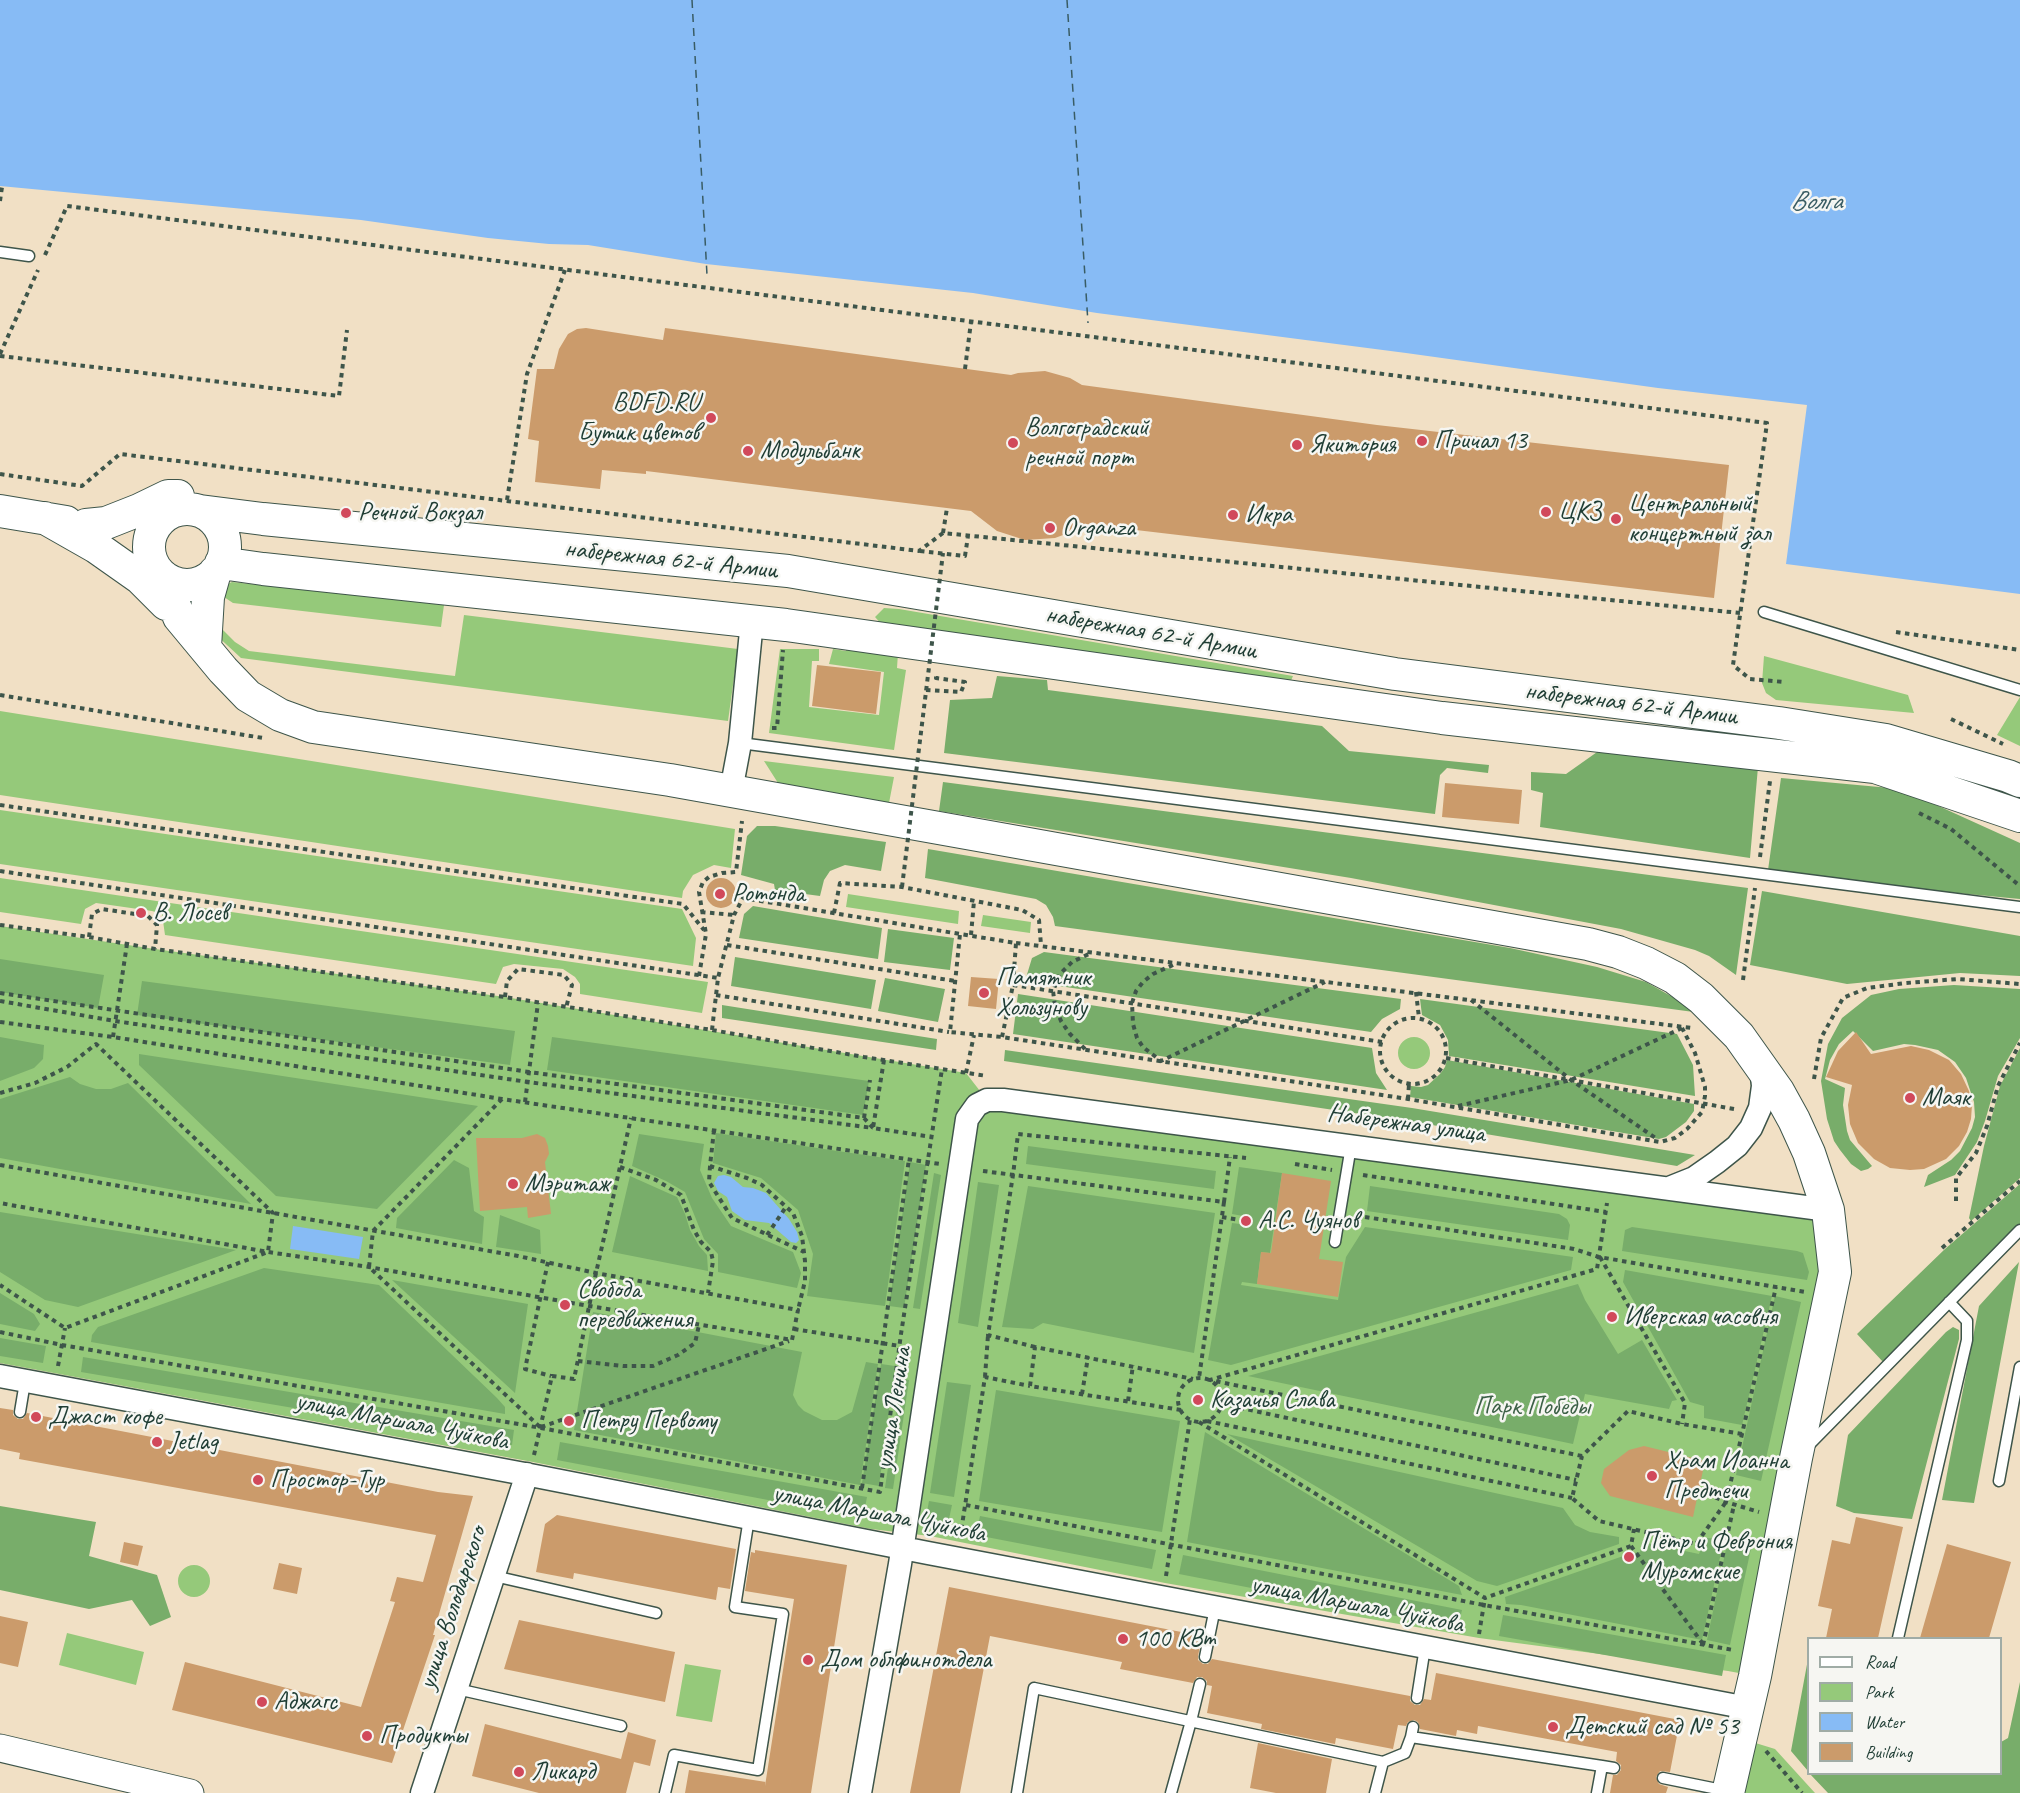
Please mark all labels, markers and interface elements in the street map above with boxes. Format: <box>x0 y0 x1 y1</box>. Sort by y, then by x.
water label: Волга <box>1790 186 1842 218</box>
place label: BDFD.RU Бутик цветов <box>578 387 699 448</box>
marker: BDFD.RU Бутик цветов <box>704 411 718 425</box>
place label: Волгоградский речной порт <box>1025 412 1148 473</box>
place label: Причал 13 <box>1434 425 1527 457</box>
place label: Якитория <box>1309 429 1396 461</box>
marker: Причал 13 <box>1415 434 1429 448</box>
place label: Модульбанк <box>760 435 860 467</box>
marker: Волгоградский речной порт <box>1006 436 1020 450</box>
marker: Якитория <box>1290 438 1304 452</box>
marker: Модульбанк <box>741 444 755 458</box>
place label: Центральный концертный зал <box>1628 488 1770 550</box>
place label: ЦКЗ <box>1558 496 1601 528</box>
place label: Речной Вокзал <box>358 497 482 529</box>
place label: Икра <box>1245 499 1292 531</box>
marker: ЦКЗ <box>1539 505 1553 519</box>
marker: Речной Вокзал <box>339 506 353 520</box>
marker: Икра <box>1226 508 1240 522</box>
place label: Organza <box>1062 512 1135 544</box>
marker: Центральный концертный зал <box>1609 512 1623 526</box>
marker: Organza <box>1043 521 1057 535</box>
street label: набережная 62-й Армии <box>563 533 779 587</box>
street label: набережная 62-й Армии <box>1043 599 1259 667</box>
street label: набережная 62-й Армии <box>1523 675 1739 733</box>
place label: Ротонда <box>732 878 805 910</box>
marker: Ротонда <box>713 887 727 901</box>
place label: В. Лосев <box>153 897 228 929</box>
marker: В. Лосев <box>134 906 148 920</box>
place label: Памятник Хользунову <box>996 962 1090 1024</box>
marker: Памятник Хользунову <box>977 986 991 1000</box>
place label: Маяк <box>1922 1082 1970 1114</box>
marker: Маяк <box>1903 1091 1917 1105</box>
street label: Набережная улица <box>1325 1097 1487 1151</box>
place label: Мэритаж <box>525 1168 609 1200</box>
marker: Мэритаж <box>506 1177 520 1191</box>
place label: А.С. Чуянов <box>1258 1205 1358 1237</box>
marker: А.С. Чуянов <box>1239 1214 1253 1228</box>
place label: Свобода передвижения <box>577 1274 692 1336</box>
marker: Свобода передвижения <box>558 1298 572 1312</box>
place label: Иверская часовня <box>1624 1301 1777 1333</box>
marker: Иверская часовня <box>1605 1310 1619 1324</box>
street label: улица Ленина <box>869 1345 919 1471</box>
place label: Казачья Слава <box>1210 1384 1335 1416</box>
street label: улица Маршала Чуйкова <box>293 1386 511 1458</box>
park label: Парк Победы <box>1474 1391 1590 1423</box>
marker: Казачья Слава <box>1191 1393 1205 1407</box>
place label: Джаст кофе <box>48 1401 162 1433</box>
place label: Петру Первому <box>581 1405 716 1437</box>
marker: Джаст кофе <box>29 1410 43 1424</box>
marker: Петру Первому <box>562 1414 576 1428</box>
place label: Jetlag <box>169 1426 218 1458</box>
marker: Jetlag <box>150 1435 164 1449</box>
place label: Храм Иоанна Предтечи <box>1664 1445 1788 1506</box>
place label: Простор-Тур <box>270 1464 384 1496</box>
marker: Храм Иоанна Предтечи <box>1645 1469 1659 1483</box>
marker: Простор-Тур <box>251 1473 265 1487</box>
street label: улица Маршала Чуйкова <box>770 1478 988 1550</box>
street label: улица Володарского <box>412 1523 494 1693</box>
place label: Пётр и Феврония Муромские <box>1641 1526 1792 1588</box>
marker: Пётр и Феврония Муромские <box>1622 1550 1636 1564</box>
street label: улица Маршала Чуйкова <box>1248 1569 1466 1641</box>
place label: 100 КВт <box>1135 1623 1215 1655</box>
marker: 100 КВт <box>1116 1632 1130 1646</box>
legend <box>1807 1637 2002 1775</box>
place label: Дом облфинотдела <box>820 1644 991 1676</box>
text: Road <box>1865 1651 1895 1673</box>
marker: Дом облфинотдела <box>801 1653 815 1667</box>
text: Park <box>1865 1681 1894 1703</box>
place label: Аджагс <box>274 1686 337 1718</box>
marker: Аджагс <box>255 1695 269 1709</box>
place label: Детский сад № 53 <box>1565 1711 1739 1743</box>
text: Water <box>1865 1711 1904 1733</box>
place label: Продукты <box>379 1720 467 1752</box>
marker: Детский сад № 53 <box>1546 1720 1560 1734</box>
marker: Продукты <box>360 1729 374 1743</box>
text: Building <box>1865 1741 1912 1763</box>
place label: Ликард <box>531 1756 595 1788</box>
marker: Ликард <box>512 1765 526 1779</box>

